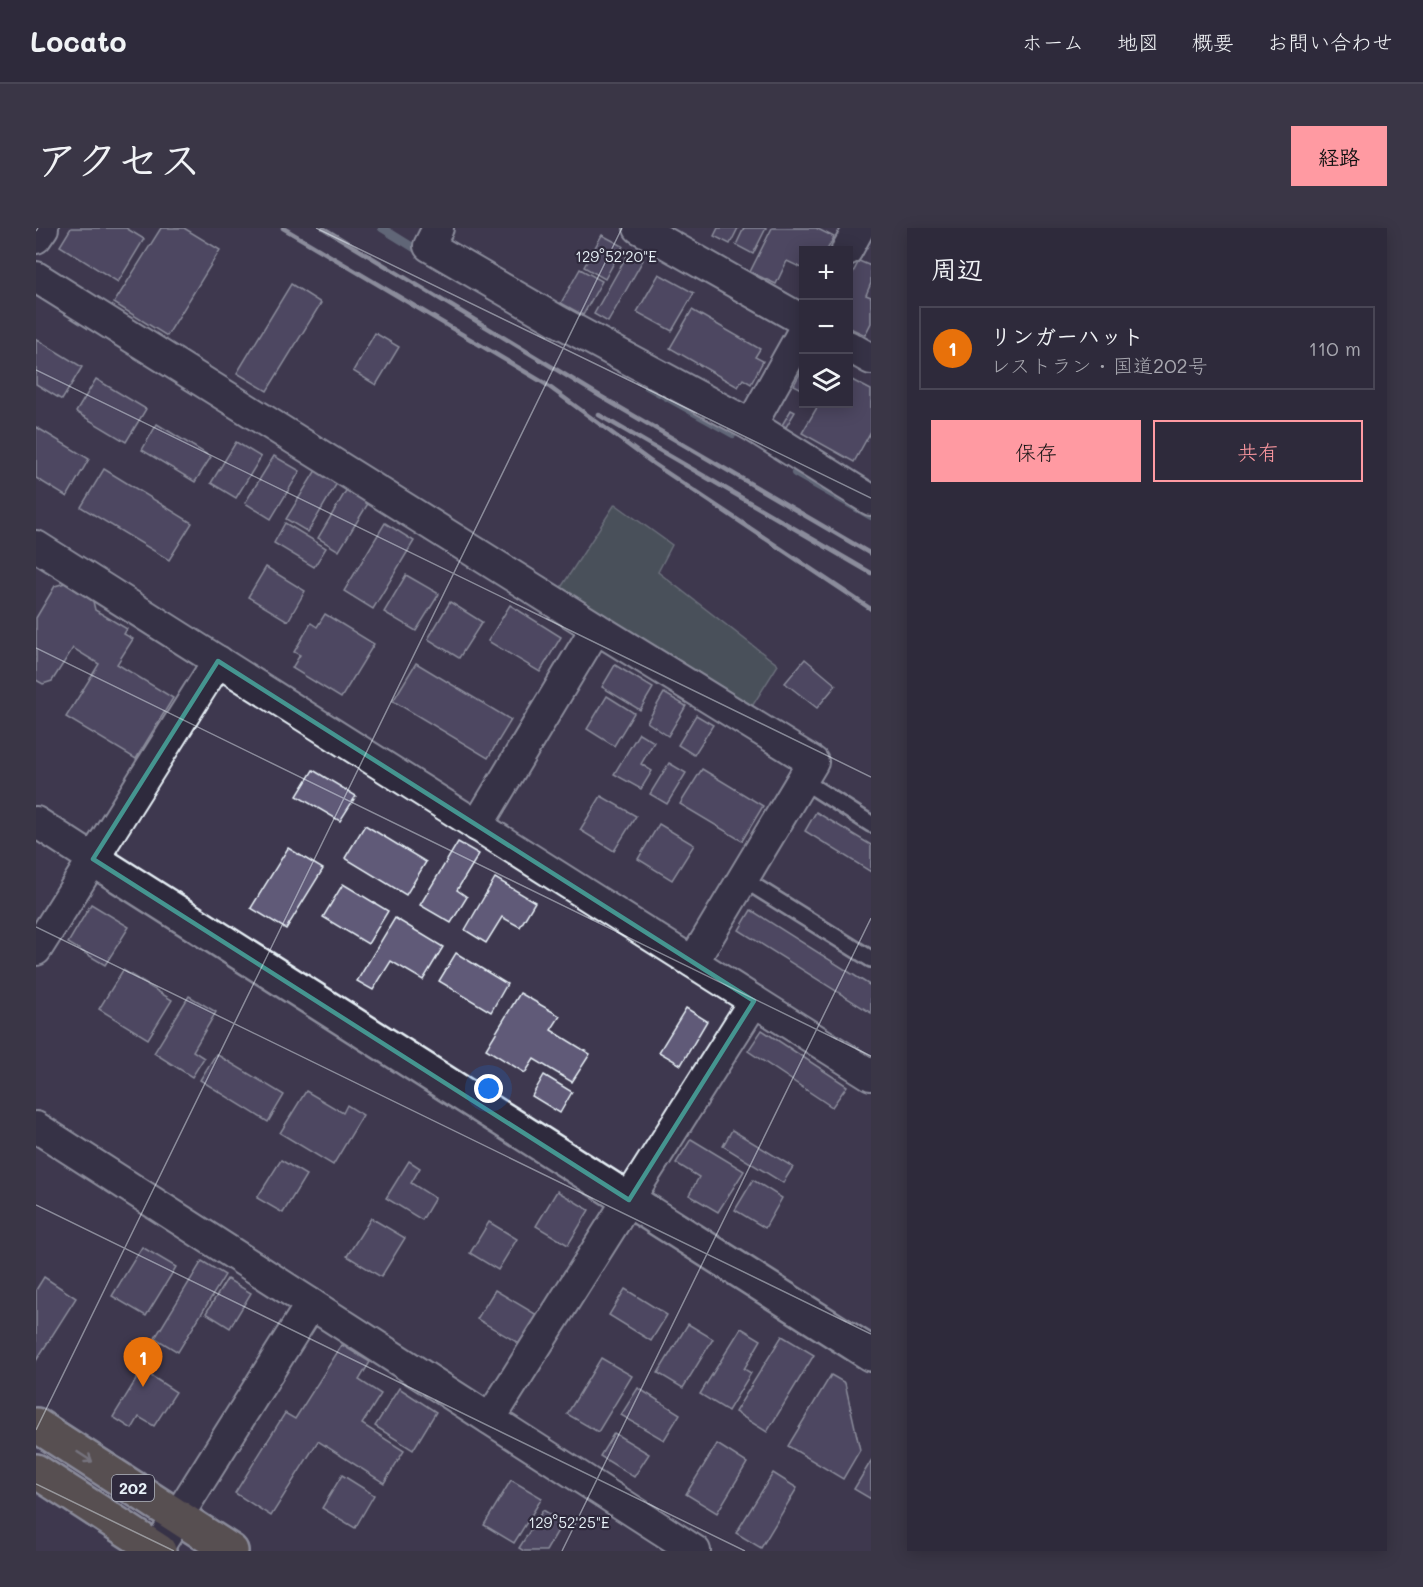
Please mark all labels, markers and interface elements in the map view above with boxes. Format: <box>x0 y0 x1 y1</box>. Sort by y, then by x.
text: Locato <box>30 23 127 59</box>
text: ホーム <box>1022 28 1084 55</box>
text: 地図 <box>1117 28 1159 55</box>
text: 概要 <box>1192 28 1234 55</box>
text: お問い合わせ <box>1267 28 1393 55</box>
button: 経路 <box>1291 126 1387 186</box>
text: アクセス <box>36 131 201 186</box>
text: 129°52'20"E <box>575 246 657 266</box>
map controls <box>799 246 853 408</box>
button: + <box>799 246 853 300</box>
text: 周辺 <box>931 252 983 286</box>
button: − <box>799 300 853 354</box>
text: リンガーハット <box>990 321 1144 350</box>
text: 1 <box>948 335 957 361</box>
text: 110 m <box>1308 335 1361 361</box>
text: レストラン · 国道202号 <box>990 352 1208 378</box>
button: layers <box>799 354 853 408</box>
button: 保存 <box>931 420 1141 482</box>
button: 共有 <box>1153 420 1363 482</box>
your location <box>474 1074 503 1103</box>
pin: 1 <box>124 1338 162 1387</box>
one-way arrow <box>76 1451 93 1463</box>
road number: 202 <box>112 1475 154 1501</box>
text: 129°52'25"E <box>528 1512 610 1532</box>

